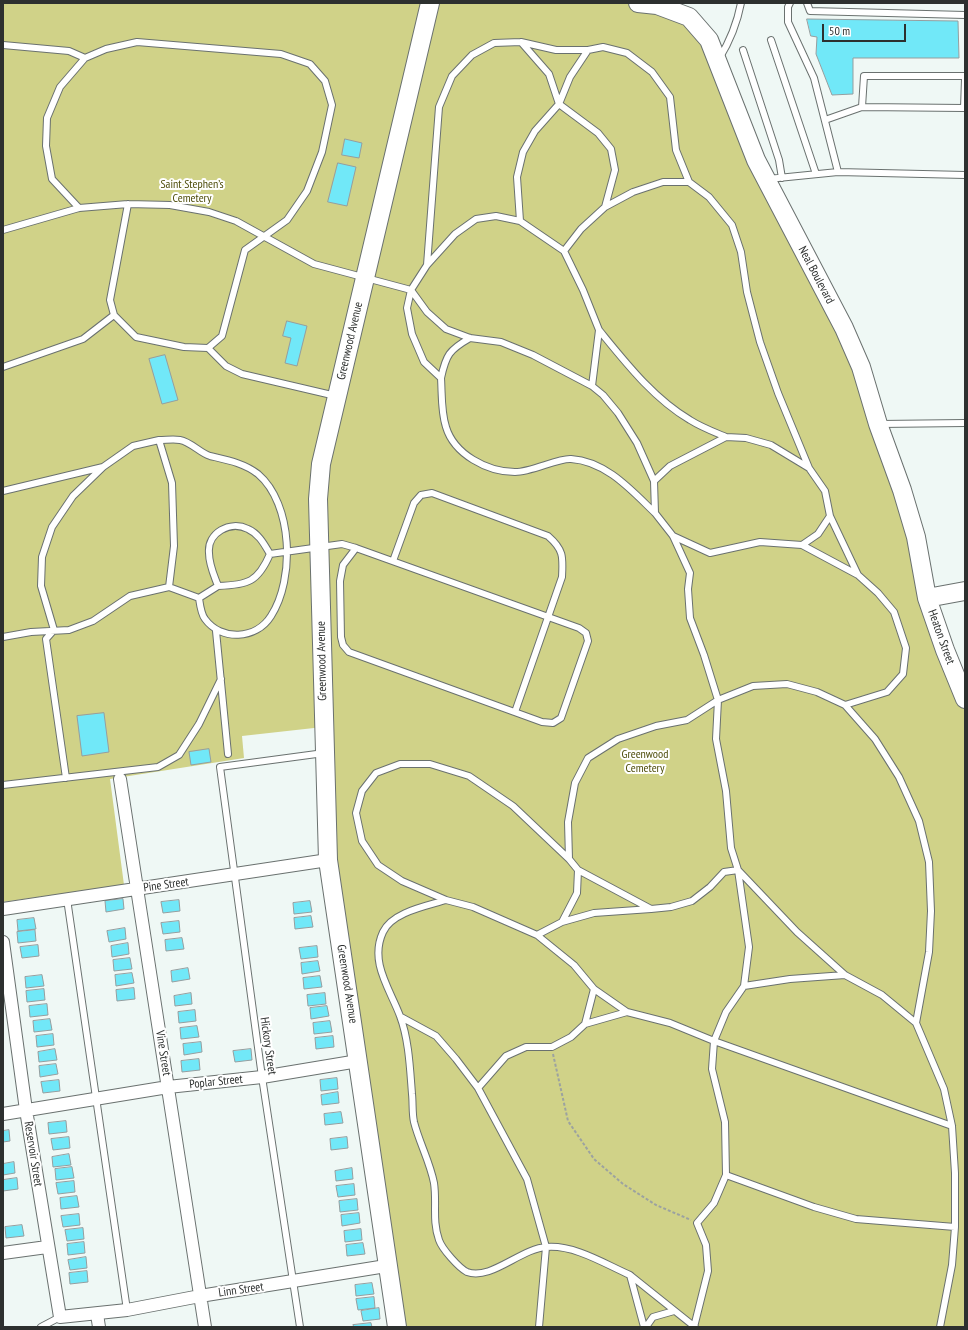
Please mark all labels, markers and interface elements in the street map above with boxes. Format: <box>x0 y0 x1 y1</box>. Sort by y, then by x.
scale bar <box>824 16 908 42</box>
text: 50 m <box>829 23 850 38</box>
park label: Saint Stephen’s Cemetery <box>160 178 224 206</box>
street label: Neal Boulevard <box>795 244 837 306</box>
street label: Greenwood Avenue <box>334 301 366 381</box>
street label: Heaton Street <box>924 608 958 666</box>
street label: Greenwood Avenue <box>314 621 330 701</box>
park label: Greenwood Cemetery <box>622 748 668 776</box>
street label: Pine Street <box>142 875 190 895</box>
street label: Greenwood Avenue <box>334 944 360 1024</box>
street label: Hickory Street <box>257 1016 279 1076</box>
street label: Vine Street <box>152 1029 174 1077</box>
street label: Poplar Street <box>189 1072 243 1092</box>
street label: Reservoir Street <box>21 1120 45 1188</box>
street label: Linn Street <box>217 1280 265 1300</box>

